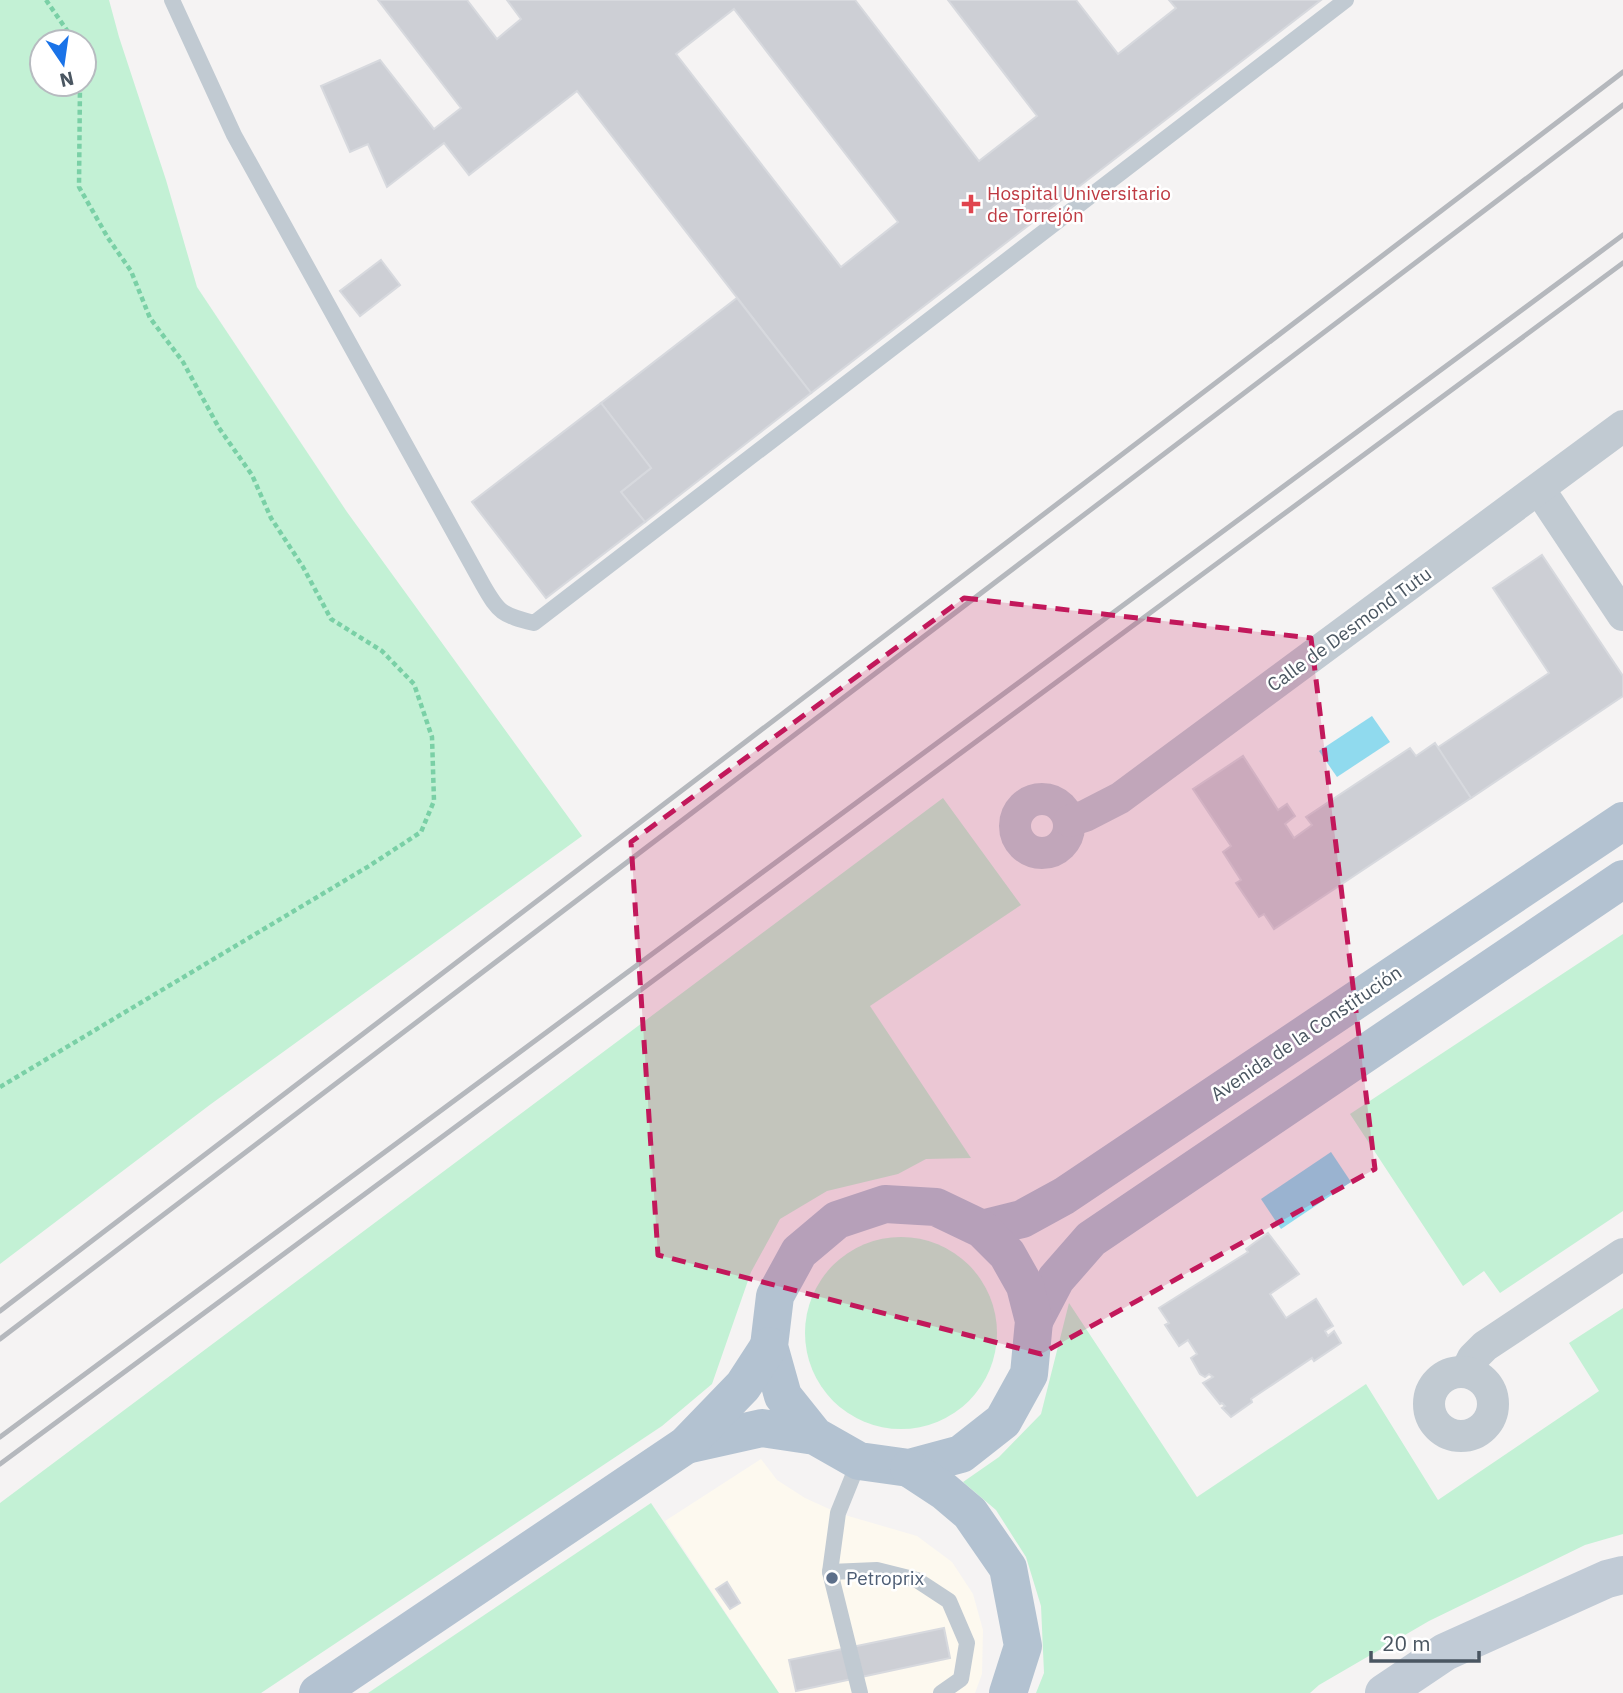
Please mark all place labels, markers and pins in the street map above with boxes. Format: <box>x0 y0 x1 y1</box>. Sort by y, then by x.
place label: Hospital Universitario de Torrejón <box>987 181 1171 227</box>
marker: Hospital Universitario de Torrejón <box>961 194 981 214</box>
place label: Petroprix <box>846 1566 924 1590</box>
marker: Petroprix <box>824 1570 840 1586</box>

